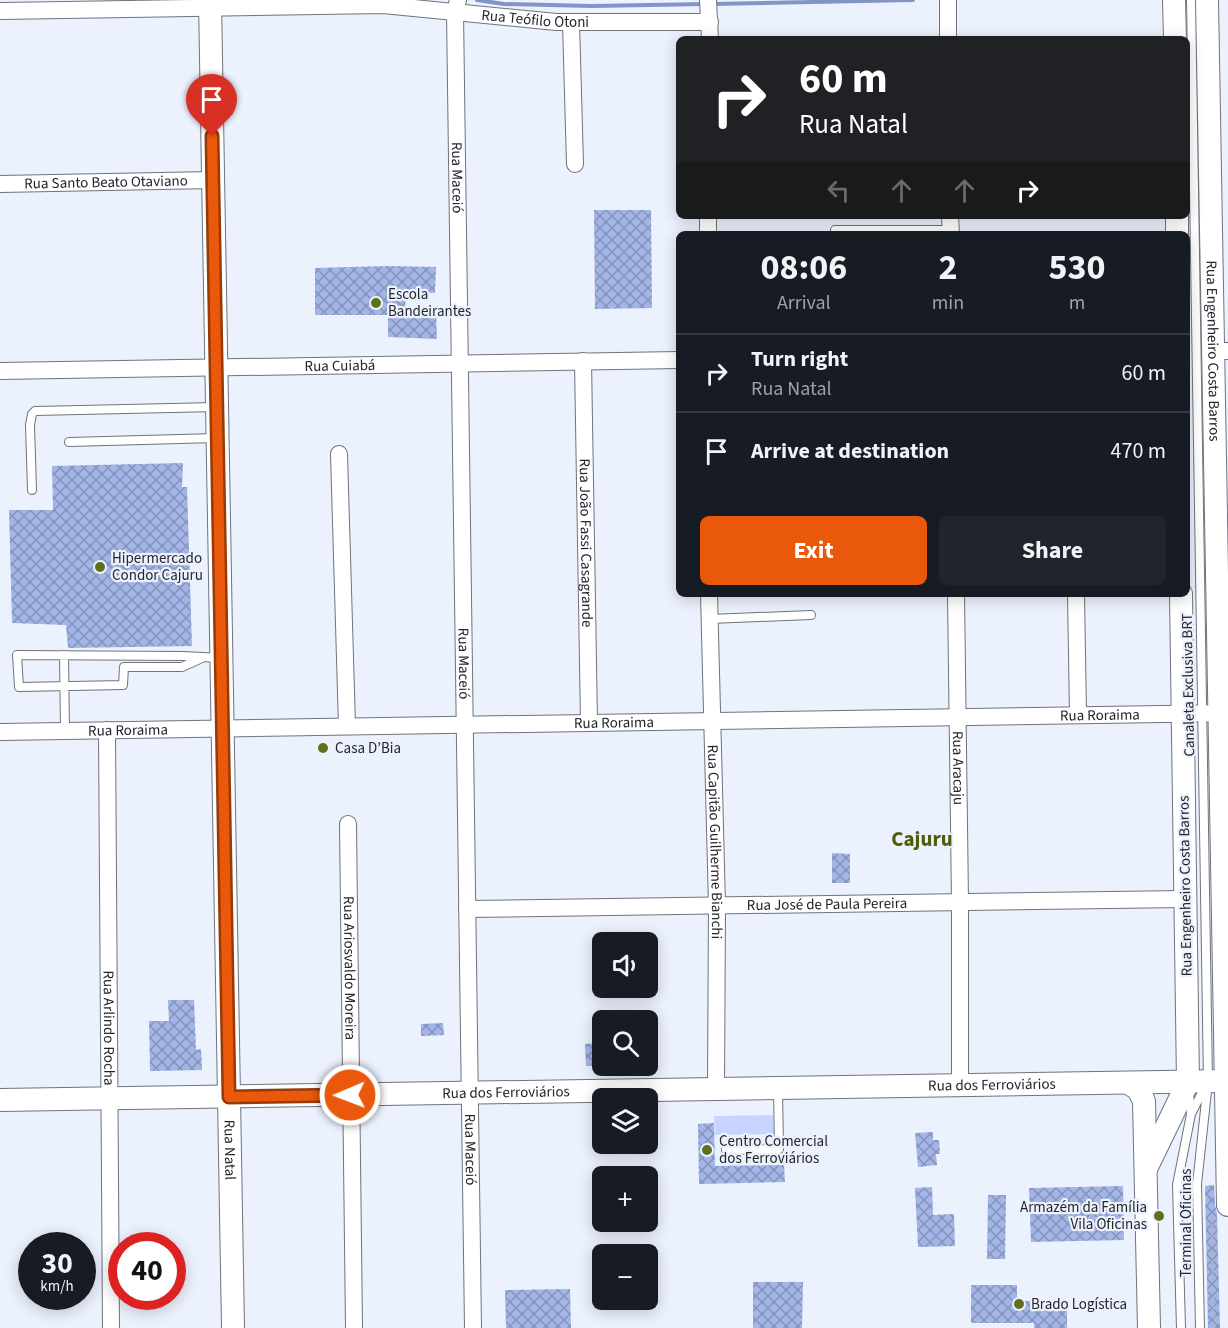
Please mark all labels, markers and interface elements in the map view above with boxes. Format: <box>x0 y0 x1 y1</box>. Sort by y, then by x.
street label: Rua Teófilo Otoni <box>480 5 589 33</box>
text: 60 m <box>799 49 888 109</box>
icon: right <box>700 60 778 138</box>
pin <box>186 74 237 136</box>
icon: arrive <box>195 83 228 116</box>
text: Rua Natal <box>799 105 908 144</box>
street label: Rua Maceió <box>446 142 468 214</box>
street label: Rua Santo Beato Otaviano <box>24 170 188 195</box>
icon: left <box>822 174 855 207</box>
icon: ahead <box>885 174 918 207</box>
icon: ahead <box>948 174 981 207</box>
icon: right <box>1011 174 1044 207</box>
text: 08:06 <box>760 242 847 293</box>
text: 2 <box>938 242 957 293</box>
text: 530 <box>1049 242 1106 293</box>
street label: Rua Engenheiro Costa Barros <box>1201 260 1225 442</box>
place label: Escola Bandeirantes <box>388 284 471 322</box>
text: Arrival <box>777 289 831 317</box>
text: min <box>932 289 964 317</box>
text: m <box>1069 289 1085 317</box>
marker: Escola Bandeirantes <box>369 296 383 310</box>
text: Turn right <box>751 343 848 375</box>
street label: Rua Cuiabá <box>304 355 376 377</box>
icon: right <box>700 357 733 390</box>
text: 60 m <box>1121 357 1166 389</box>
text: Rua Natal <box>751 375 832 403</box>
icon: arrive <box>700 435 733 468</box>
text: Arrive at destination <box>751 435 949 467</box>
text: 470 m <box>1111 435 1166 467</box>
street label: Rua João Fassi Casagrande <box>574 458 597 628</box>
button: Exit <box>700 516 927 585</box>
button: Share <box>939 516 1166 585</box>
place label: Hipermercado Condor Cajuru <box>112 548 203 586</box>
marker: Hipermercado Condor Cajuru <box>93 560 107 574</box>
street label: Canaleta Exclusiva BRT <box>1177 613 1200 757</box>
street label: Rua Maceió <box>452 628 474 700</box>
street label: Rua Roraima <box>1060 704 1140 727</box>
street label: Rua Roraima <box>574 712 654 734</box>
street label: Rua Roraima <box>88 719 168 742</box>
street label: Rua Aracaju <box>947 731 969 805</box>
place label: Casa D’Bia <box>335 738 401 759</box>
marker: Casa D’Bia <box>316 741 330 755</box>
street label: Rua Capitão Guilherme Bianchi <box>702 744 727 939</box>
street label: Rua Engenheiro Costa Barros <box>1173 795 1198 977</box>
district label: Cajuru <box>891 824 953 854</box>
street label: Rua José de Paula Pereira <box>747 893 907 916</box>
street label: Rua Ariosvaldo Moreira <box>338 896 361 1040</box>
map controls <box>592 932 658 1310</box>
button: sound <box>592 932 658 998</box>
street label: Rua Arlindo Rocha <box>98 970 119 1086</box>
button: search <box>592 1010 658 1076</box>
position arrow <box>318 1063 382 1127</box>
street label: Rua dos Ferroviários <box>928 1074 1056 1097</box>
street label: Rua dos Ferroviários <box>442 1081 570 1104</box>
button: layers <box>592 1088 658 1154</box>
street label: Rua Maceió <box>459 1114 481 1185</box>
street label: Rua Natal <box>218 1119 240 1180</box>
place label: Centro Comercial dos Ferroviários <box>719 1131 828 1169</box>
marker: Centro Comercial dos Ferroviários <box>700 1143 714 1157</box>
button: + <box>592 1166 658 1232</box>
street label: Terminal Oficinas <box>1176 1168 1197 1278</box>
place label: Armazém da Família Vila Oficinas <box>1020 1197 1147 1235</box>
marker: Armazém da Família Vila Oficinas <box>1152 1209 1166 1223</box>
speed limit sign: 40 <box>108 1232 186 1310</box>
text: 30 <box>41 1242 73 1285</box>
button: − <box>592 1244 658 1310</box>
text: km/h <box>40 1276 74 1297</box>
place label: Brado Logística <box>1031 1294 1127 1315</box>
marker: Brado Logística <box>1012 1297 1026 1311</box>

